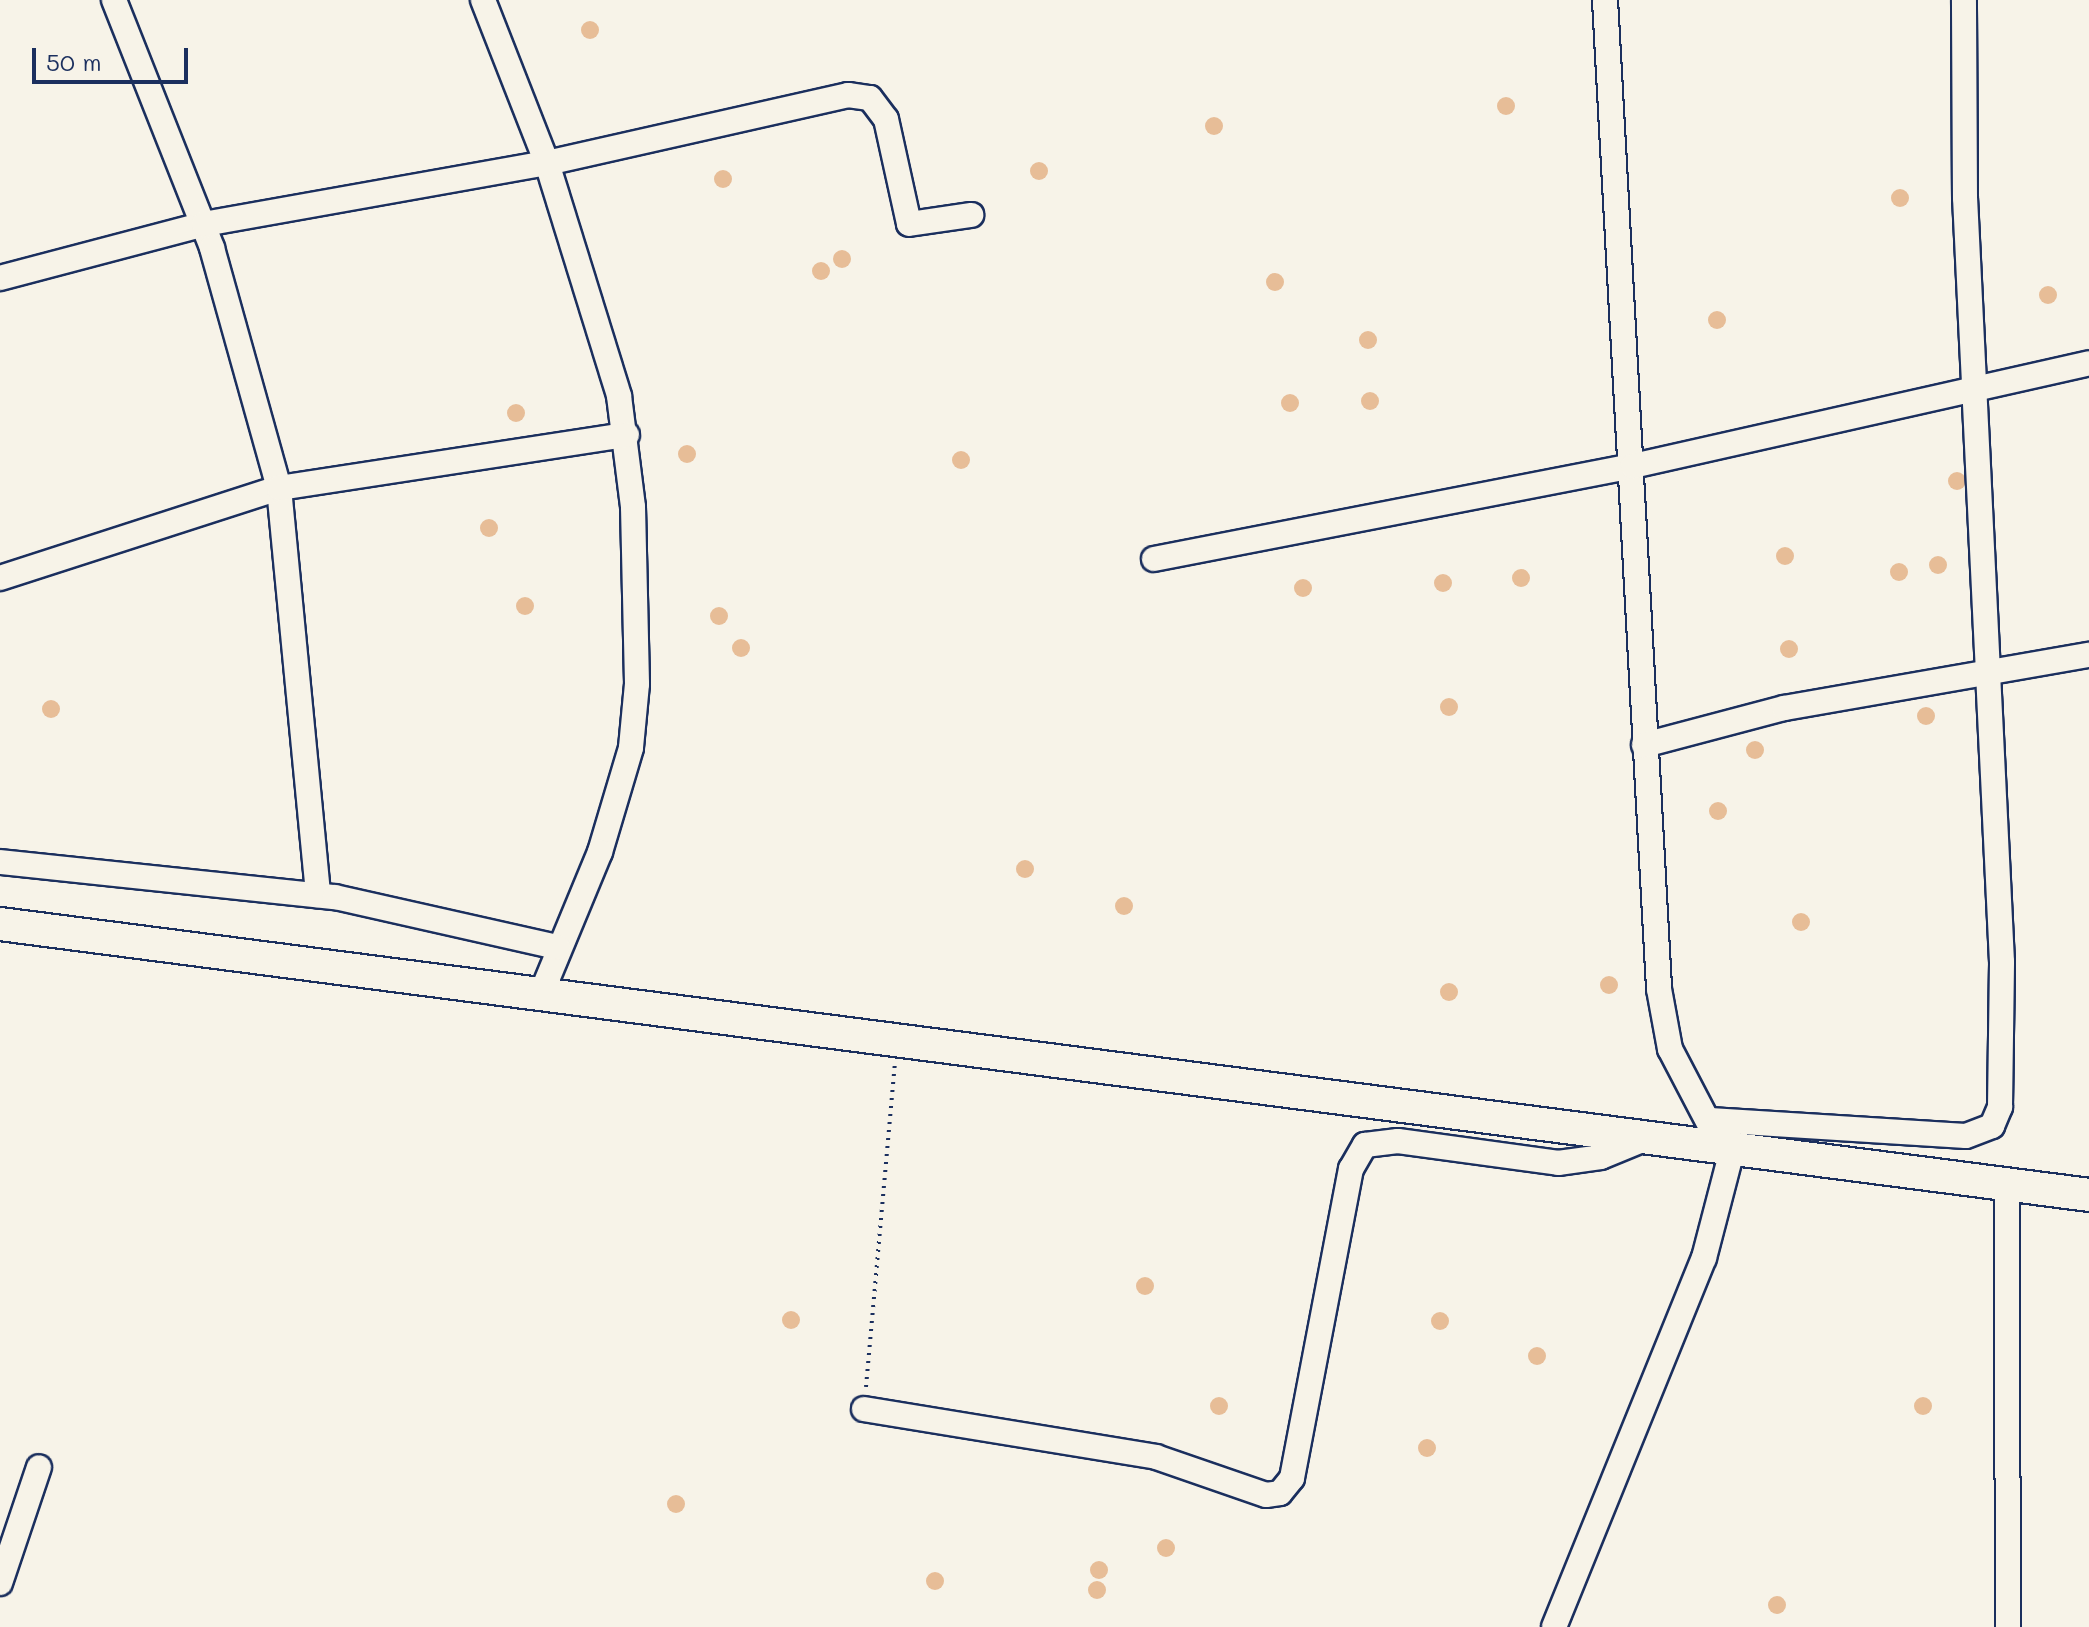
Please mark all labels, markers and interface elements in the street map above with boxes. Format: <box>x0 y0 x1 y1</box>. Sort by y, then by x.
scale bar <box>36 32 192 82</box>
text: 50 m <box>46 46 102 77</box>

